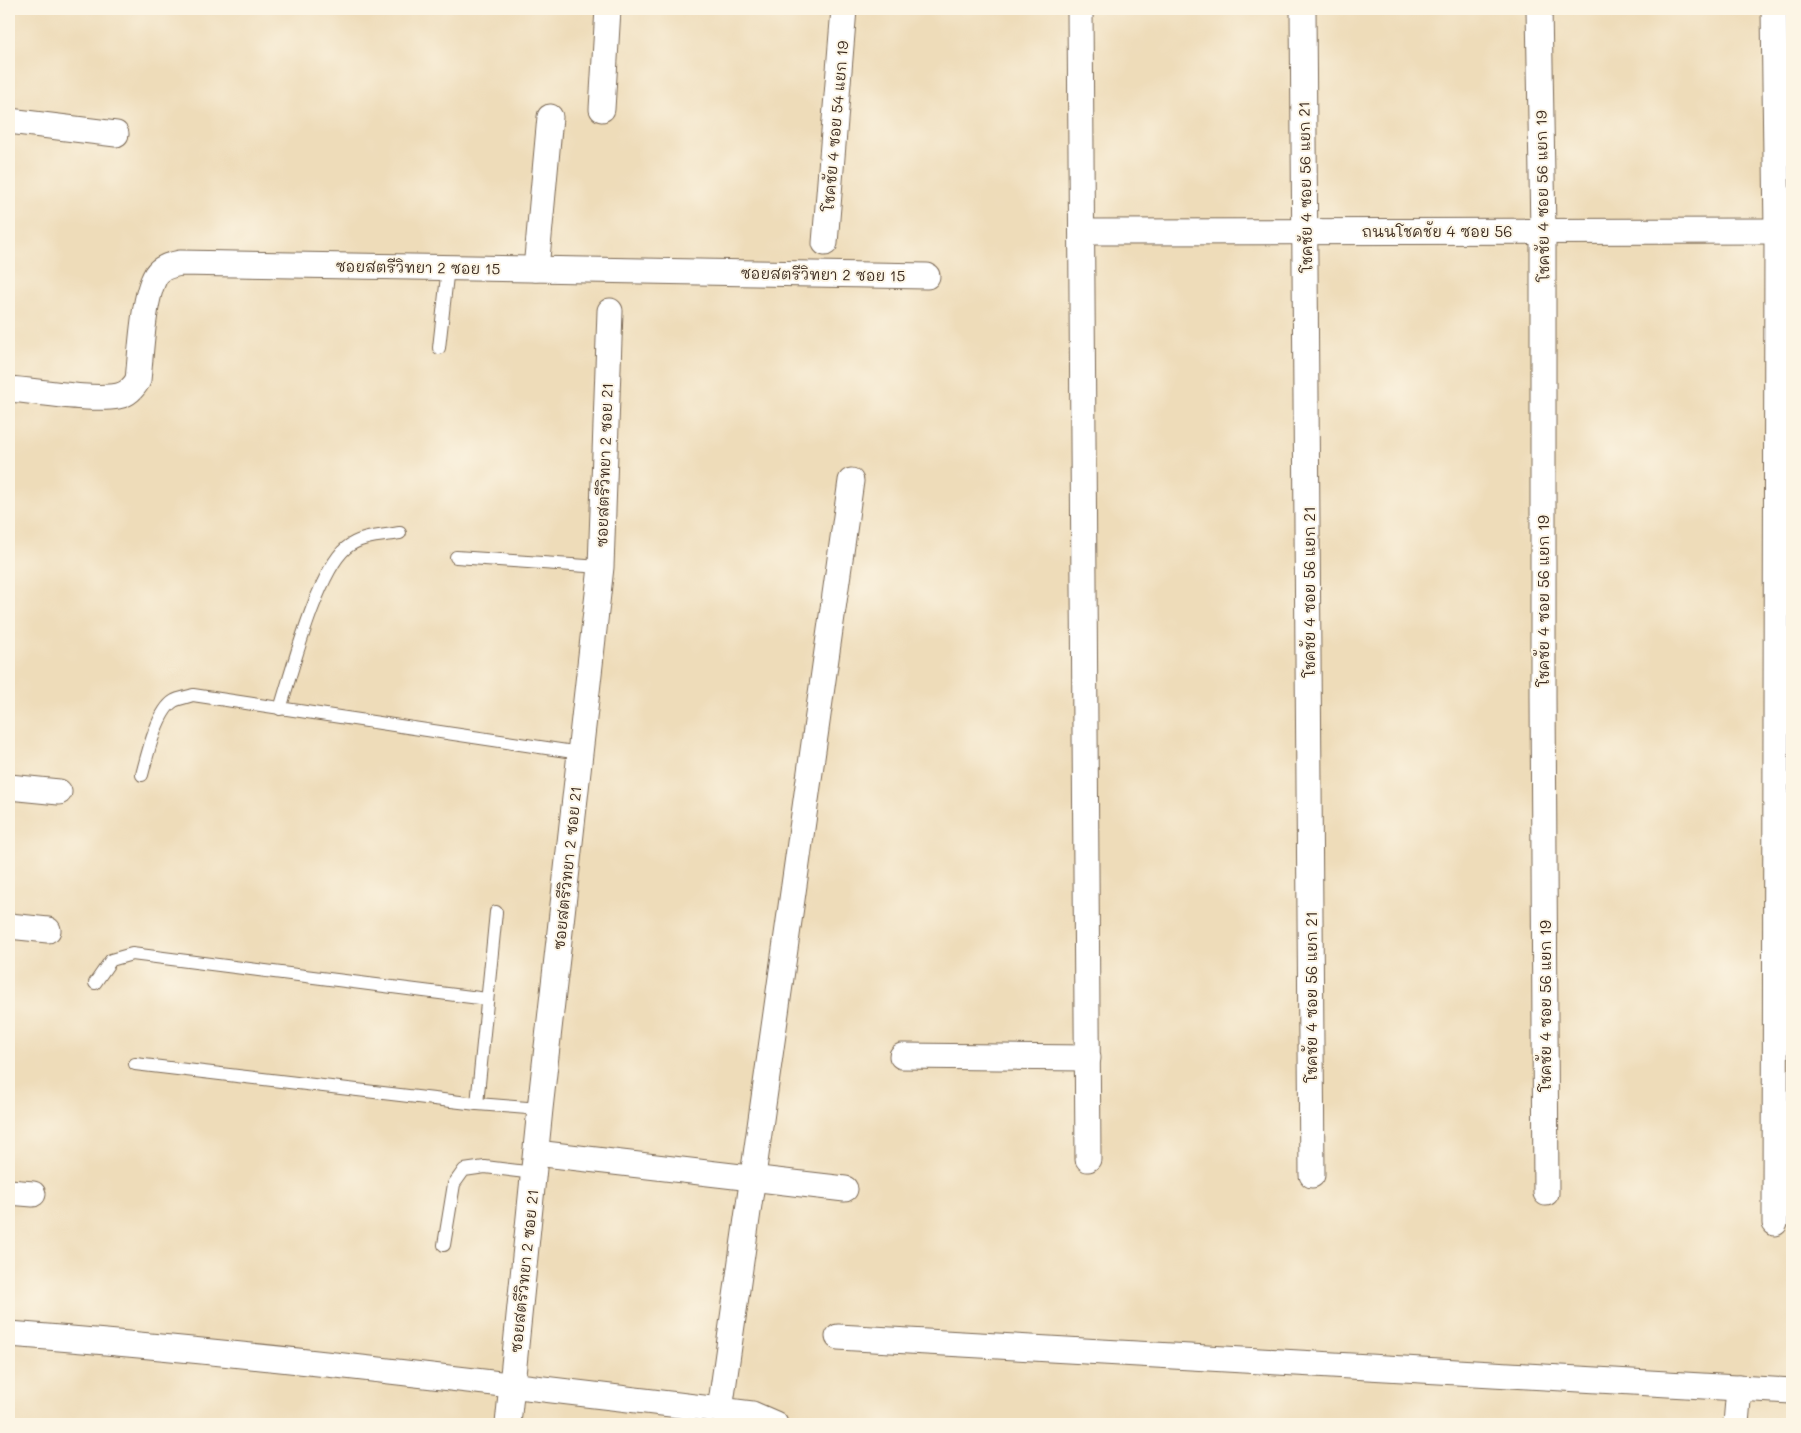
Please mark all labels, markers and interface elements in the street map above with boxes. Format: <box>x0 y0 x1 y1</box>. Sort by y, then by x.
street label: โชคชัย 4 ซอย 54 แยก 19 <box>817 40 852 213</box>
street label: โชคชัย 4 ซอย 56 แยก 21 <box>1293 101 1317 274</box>
street label: โชคชัย 4 ซอย 56 แยก 19 <box>1530 110 1554 283</box>
street label: ถนนโชคชัย 4 ซอย 56 <box>1362 220 1512 241</box>
street label: ซอยสตรีวิทยา 2 ซอย 15 <box>335 256 501 278</box>
street label: ซอยสตรีวิทยา 2 ซอย 15 <box>740 263 906 285</box>
street label: ซอยสตรีวิทยา 2 ซอย 21 <box>591 382 617 548</box>
street label: โชคชัย 4 ซอย 56 แยก 21 <box>1298 506 1319 679</box>
street label: โชคชัย 4 ซอย 56 แยก 19 <box>1532 515 1553 688</box>
street label: ซอยสตรีวิทยา 2 ซอย 21 <box>548 785 586 951</box>
street label: โชคชัย 4 ซอย 56 แยก 21 <box>1300 911 1321 1084</box>
street label: โชคชัย 4 ซอย 56 แยก 19 <box>1534 920 1555 1093</box>
street label: ซอยสตรีวิทยา 2 ซอย 21 <box>505 1188 543 1354</box>

